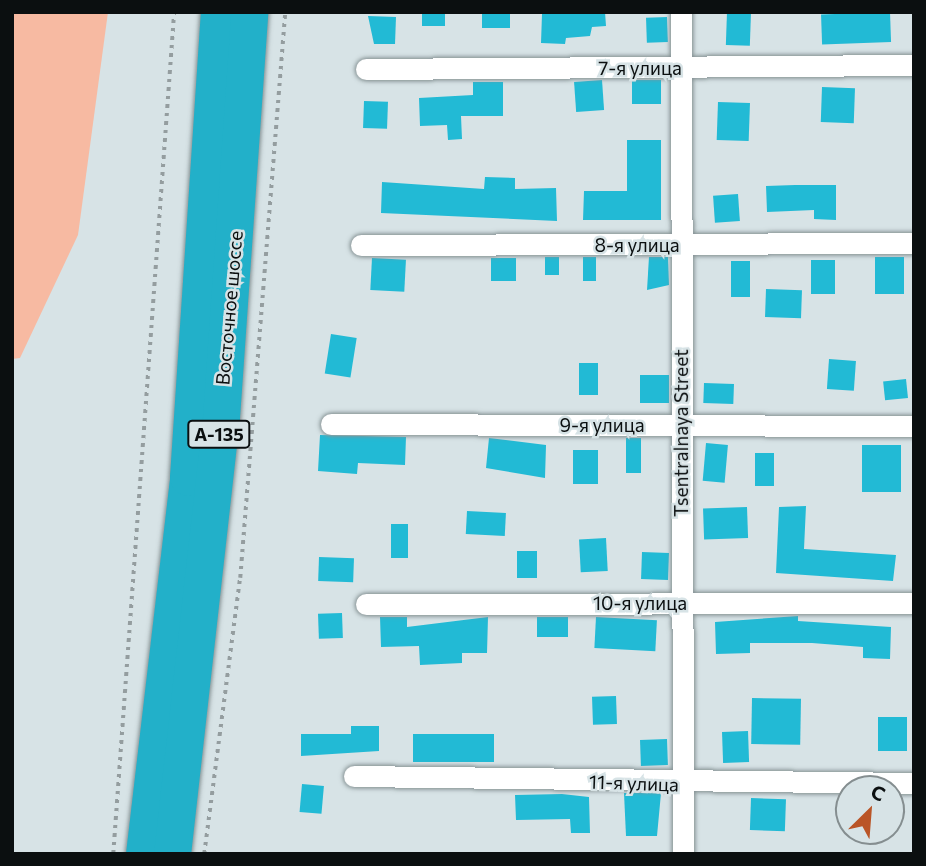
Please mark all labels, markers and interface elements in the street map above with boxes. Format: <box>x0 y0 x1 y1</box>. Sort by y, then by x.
street label: 7-я улица <box>598 57 682 79</box>
street label: Восточное шоссе <box>211 230 247 386</box>
street label: 8-я улица <box>594 234 680 256</box>
street label: Tsentralnaya Street <box>670 349 692 517</box>
street label: 9-я улица <box>559 414 645 436</box>
road number: А-135 <box>186 420 252 448</box>
street label: 10-я улица <box>593 592 687 614</box>
street label: 11-я улица <box>589 770 679 796</box>
north arrow <box>835 775 905 845</box>
text: С <box>867 779 889 805</box>

